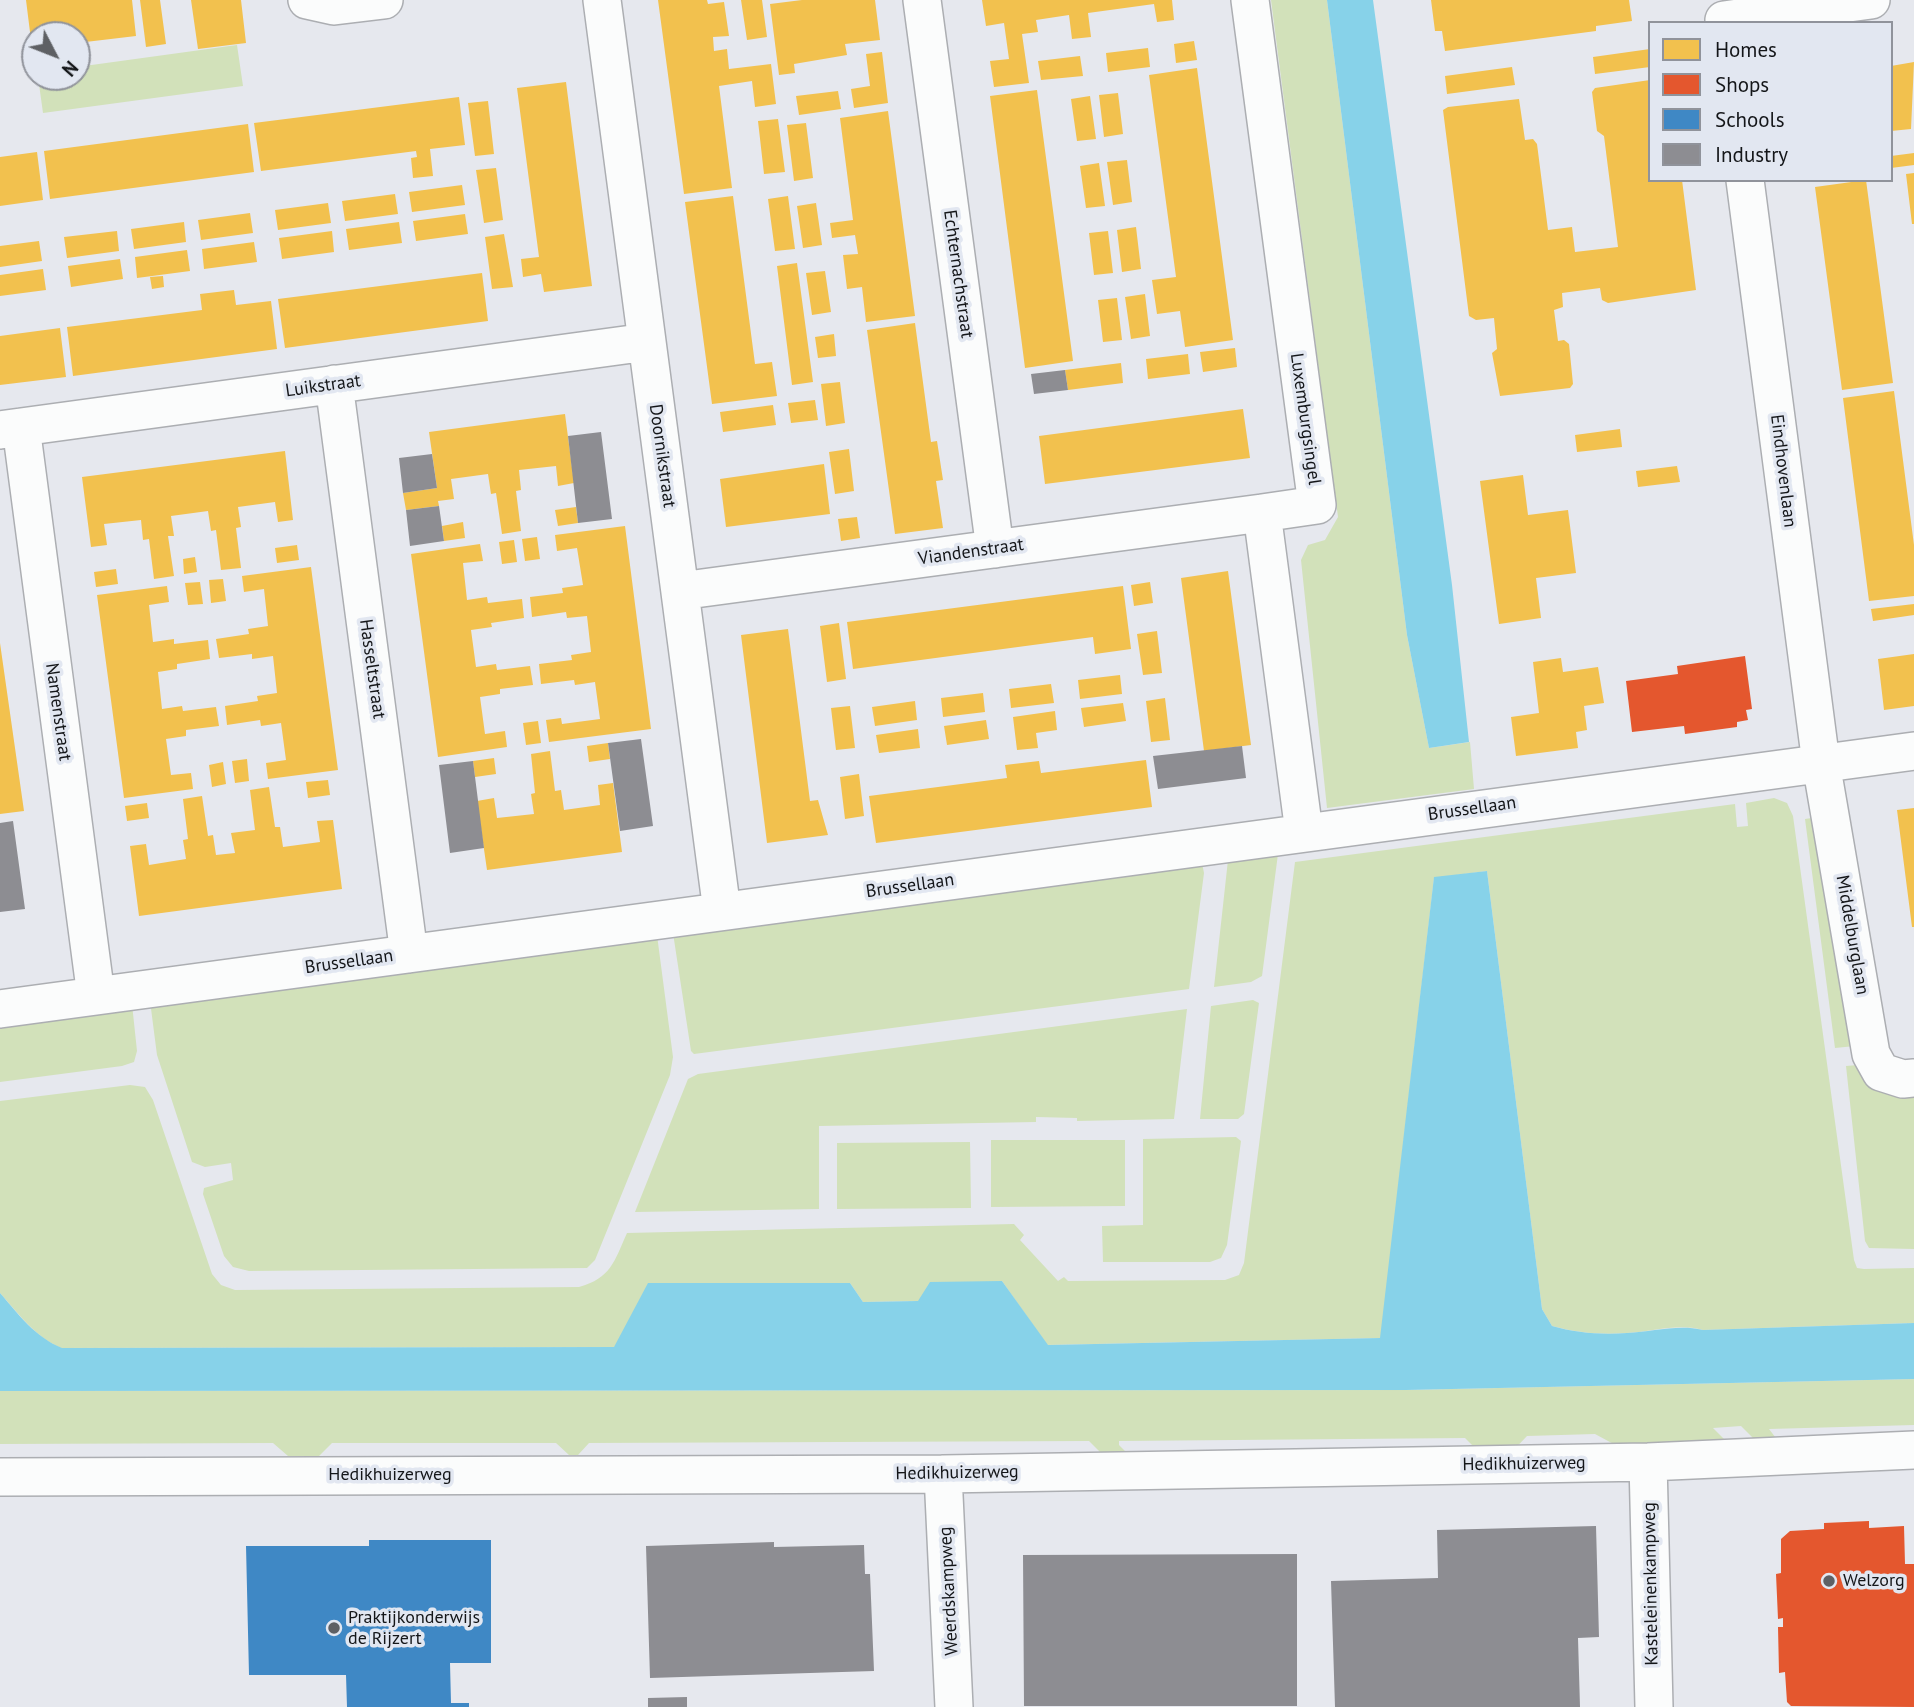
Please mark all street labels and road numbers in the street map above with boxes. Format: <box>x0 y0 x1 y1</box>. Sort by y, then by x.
street label: Echternachstraat <box>938 208 978 340</box>
street label: Luxemburgsingel <box>1285 352 1325 486</box>
street label: Luikstraat <box>284 370 362 402</box>
street label: Doornikstraat <box>644 403 680 509</box>
street label: Eindhovenlaan <box>1765 413 1801 529</box>
street label: Viandenstraat <box>917 534 1025 570</box>
street label: Hasseltstraat <box>354 618 390 720</box>
street label: Namenstraat <box>40 662 76 762</box>
street label: Brussellaan <box>1427 792 1517 826</box>
street label: Brussellaan <box>865 869 955 903</box>
street label: Middelburglaan <box>1831 874 1873 996</box>
street label: Brussellaan <box>304 945 394 979</box>
street label: Hedikhuizerweg <box>1462 1452 1586 1476</box>
street label: Hedikhuizerweg <box>895 1461 1019 1485</box>
street label: Hedikhuizerweg <box>328 1464 452 1486</box>
street label: Kasteleinenkampweg <box>1639 1502 1663 1666</box>
street label: Weerdskampweg <box>935 1526 963 1656</box>

